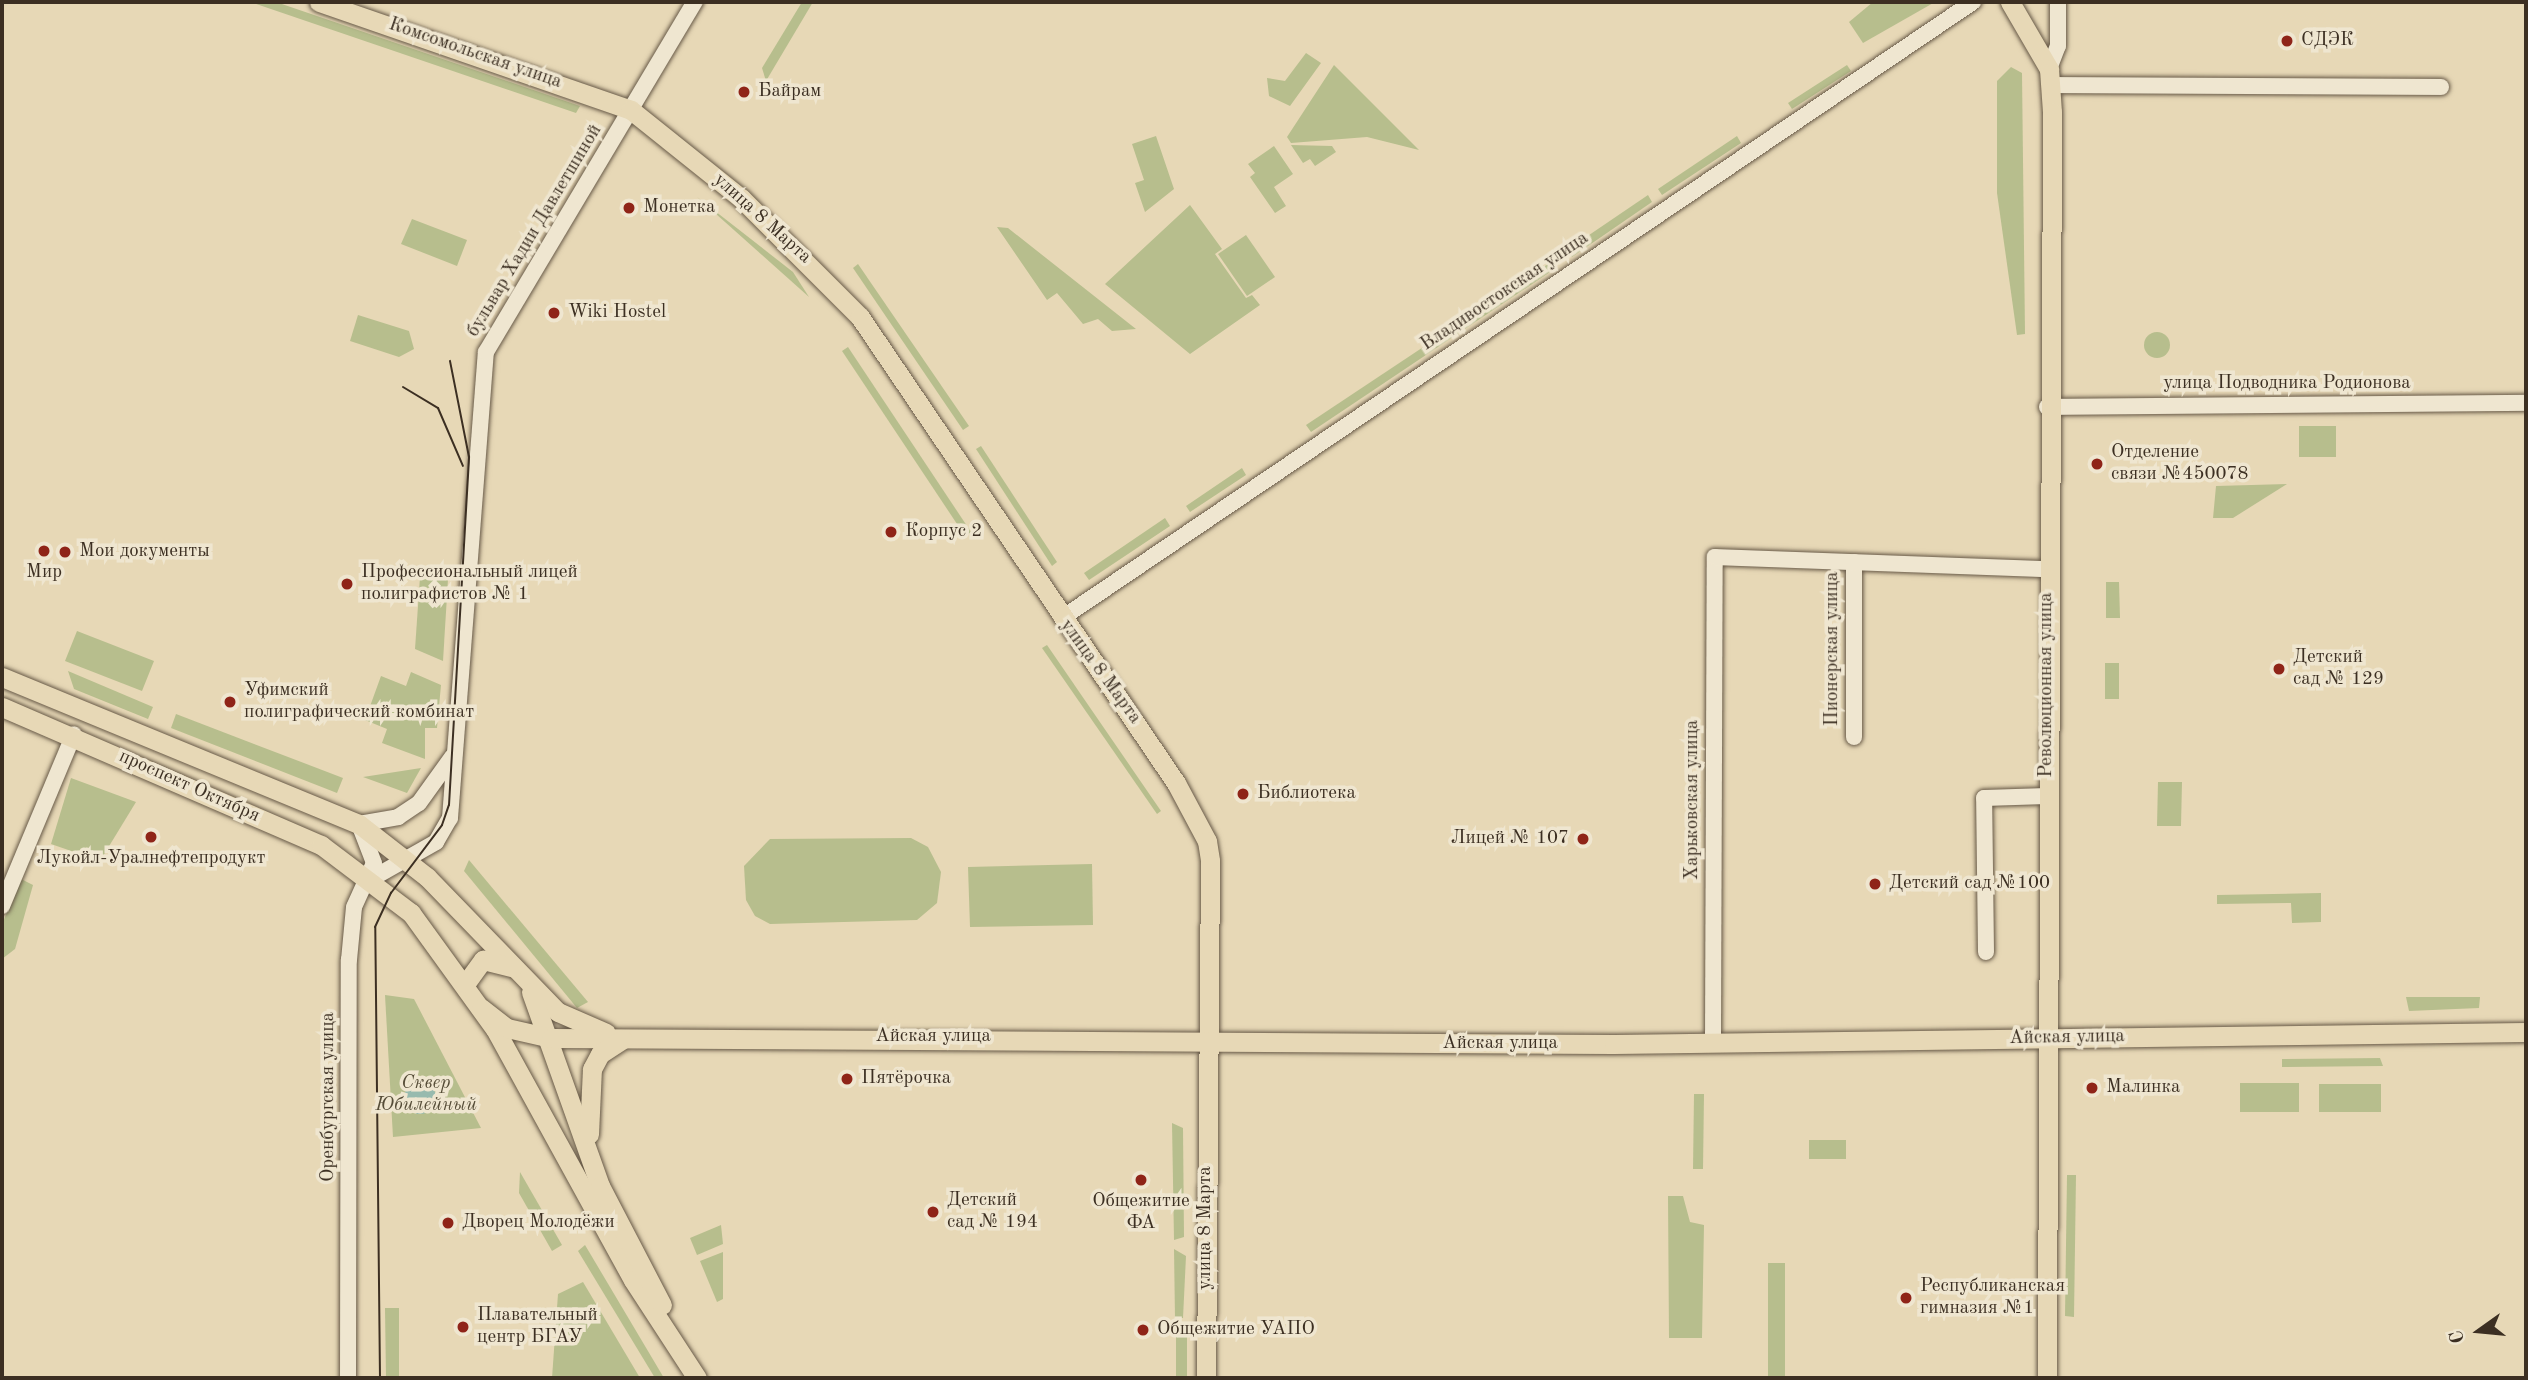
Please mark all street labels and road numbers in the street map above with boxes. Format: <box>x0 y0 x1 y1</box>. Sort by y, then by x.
street label: Комсомольская улица <box>385 14 565 94</box>
street label: бульвар Хадии Давлетшиной <box>462 121 608 341</box>
street label: улица 8 Марта <box>708 169 816 269</box>
street label: Владивостокская улица <box>1417 227 1593 357</box>
street label: улица Подводника Родионова <box>2163 373 2411 395</box>
street label: Пионерская улица <box>1822 572 1844 726</box>
street label: Революционная улица <box>2036 592 2058 778</box>
street label: улица 8 Марта <box>1054 615 1146 729</box>
street label: Харьковская улица <box>1682 720 1704 880</box>
street label: проспект Октября <box>115 746 263 828</box>
street label: Оренбургская улица <box>318 1012 340 1182</box>
street label: Айская улица <box>875 1026 991 1048</box>
street label: Айская улица <box>2009 1026 2125 1050</box>
street label: Айская улица <box>1442 1033 1558 1055</box>
street label: улица 8 Марта <box>1195 1166 1217 1290</box>

